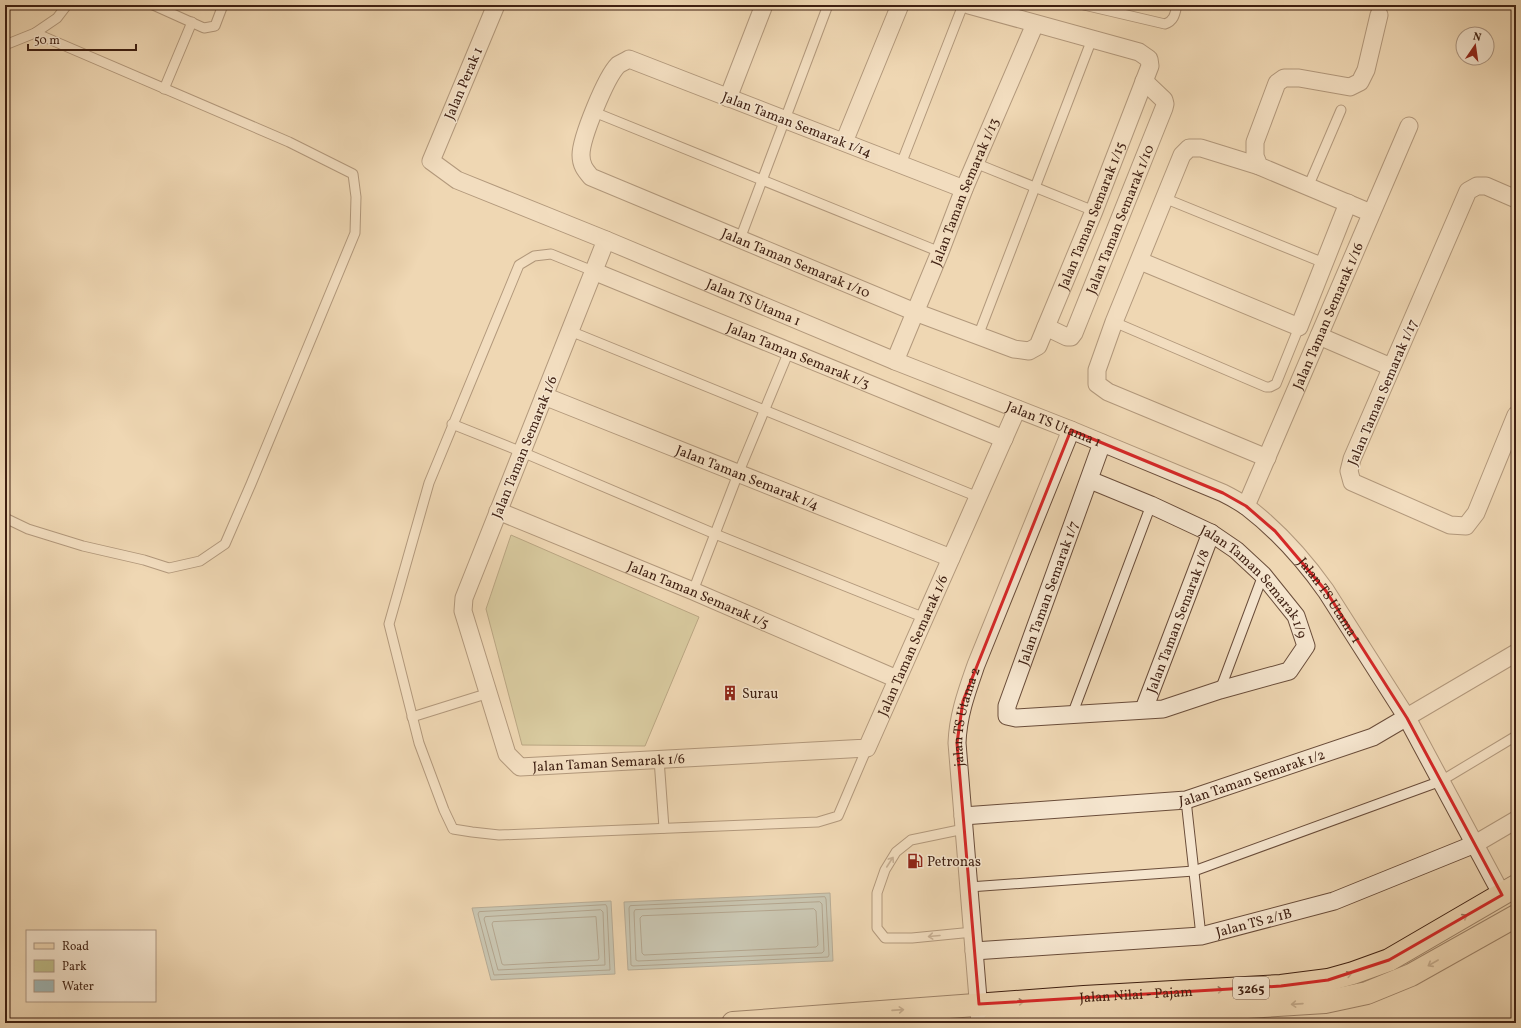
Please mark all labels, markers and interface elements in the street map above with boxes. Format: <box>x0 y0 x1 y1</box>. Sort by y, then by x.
scale bar <box>28 26 136 52</box>
north arrow <box>1455 26 1495 66</box>
text: N <box>1471 30 1482 46</box>
text: 50 m <box>34 33 60 49</box>
street label: Jalan Perak 1 <box>441 44 488 123</box>
street label: Jalan Taman Semarak 1/14 <box>719 88 874 163</box>
street label: Jalan Taman Semarak 1/13 <box>927 115 1004 269</box>
street label: Jalan Taman Semarak 1/15 <box>1054 139 1131 293</box>
street label: Jalan Taman Semarak 1/10 <box>1083 142 1159 297</box>
street label: Jalan Taman Semarak 1/10 <box>718 224 873 303</box>
street label: Jalan Taman Semarak 1/16 <box>1289 240 1369 393</box>
street label: Jalan TS Utama 1 <box>703 275 803 331</box>
street label: Jalan Taman Semarak 1/17 <box>1344 316 1423 469</box>
street label: Jalan Taman Semarak 1/3 <box>724 319 872 394</box>
street label: Jalan Taman Semarak 1/6 <box>488 373 563 522</box>
street label: Jalan TS Utama 1 <box>1003 398 1104 452</box>
street label: Jalan Taman Semarak 1/4 <box>673 441 821 515</box>
street label: Jalan Taman Semarak 1/7 <box>1014 518 1084 668</box>
street label: Jalan Taman Semarak 1/9 <box>1197 521 1311 641</box>
street label: Jalan Taman Semarak 1/8 <box>1143 547 1215 696</box>
street label: Jalan TS Utama 1 <box>1293 554 1365 648</box>
street label: Jalan Taman Semarak 1/5 <box>624 557 772 634</box>
street label: Jalan Taman Semarak 1/6 <box>874 572 953 720</box>
street label: jalan TS Utama 2 <box>949 665 986 768</box>
building icon: Surau <box>721 684 739 702</box>
place label: Surau <box>742 685 778 704</box>
street label: Jalan Taman Semarak 1/2 <box>1178 746 1328 811</box>
street label: Jalan Taman Semarak 1/6 <box>532 750 686 777</box>
fuel station icon: Petronas <box>906 852 924 870</box>
place label: Petronas <box>927 853 981 872</box>
one-way arrow <box>886 857 894 868</box>
street label: Jalan TS 2/1B <box>1214 904 1294 943</box>
one-way arrow <box>1456 913 1468 921</box>
legend <box>26 930 156 1002</box>
one-way arrow <box>928 932 941 940</box>
text: Road <box>62 939 89 955</box>
text: Park <box>62 959 87 975</box>
one-way arrow <box>1427 959 1439 967</box>
one-way arrow <box>1339 971 1352 978</box>
road number: 3265 <box>1233 977 1269 999</box>
text: Water <box>62 979 94 995</box>
street label: Jalan Nilai - Pajam <box>1079 983 1193 1008</box>
one-way arrow <box>1210 987 1223 994</box>
one-way arrow <box>1011 998 1024 1005</box>
one-way arrow <box>1291 1001 1304 1008</box>
one-way arrow <box>891 1006 904 1013</box>

